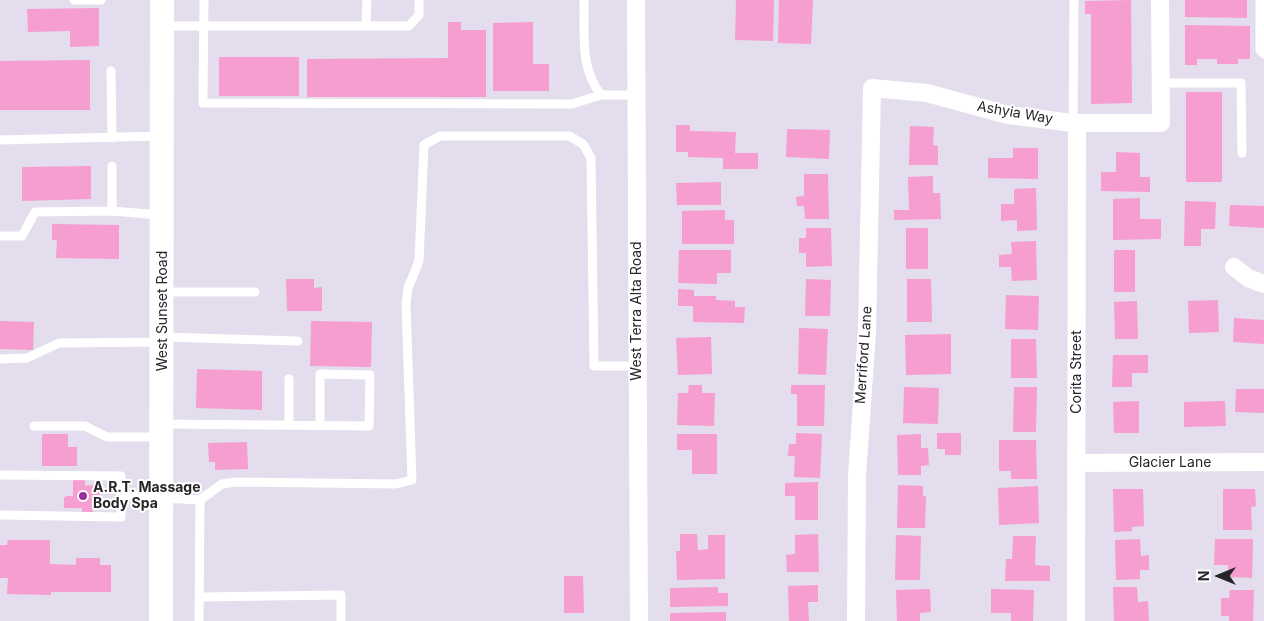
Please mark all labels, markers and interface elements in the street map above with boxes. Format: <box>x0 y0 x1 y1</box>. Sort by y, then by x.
street label: Ashyia Way <box>976 98 1054 128</box>
street label: West Terra Alta Road <box>629 241 645 381</box>
street label: West Sunset Road <box>155 251 171 371</box>
street label: Merriford Lane <box>852 305 876 405</box>
street label: Corita Street <box>1069 330 1085 414</box>
street label: Glacier Lane <box>1129 455 1211 471</box>
place label: A.R.T. Massage Body Spa <box>93 480 201 512</box>
marker: A.R.T. Massage Body Spa <box>77 490 89 502</box>
north arrow <box>1194 551 1244 601</box>
text: N <box>1195 571 1212 581</box>

